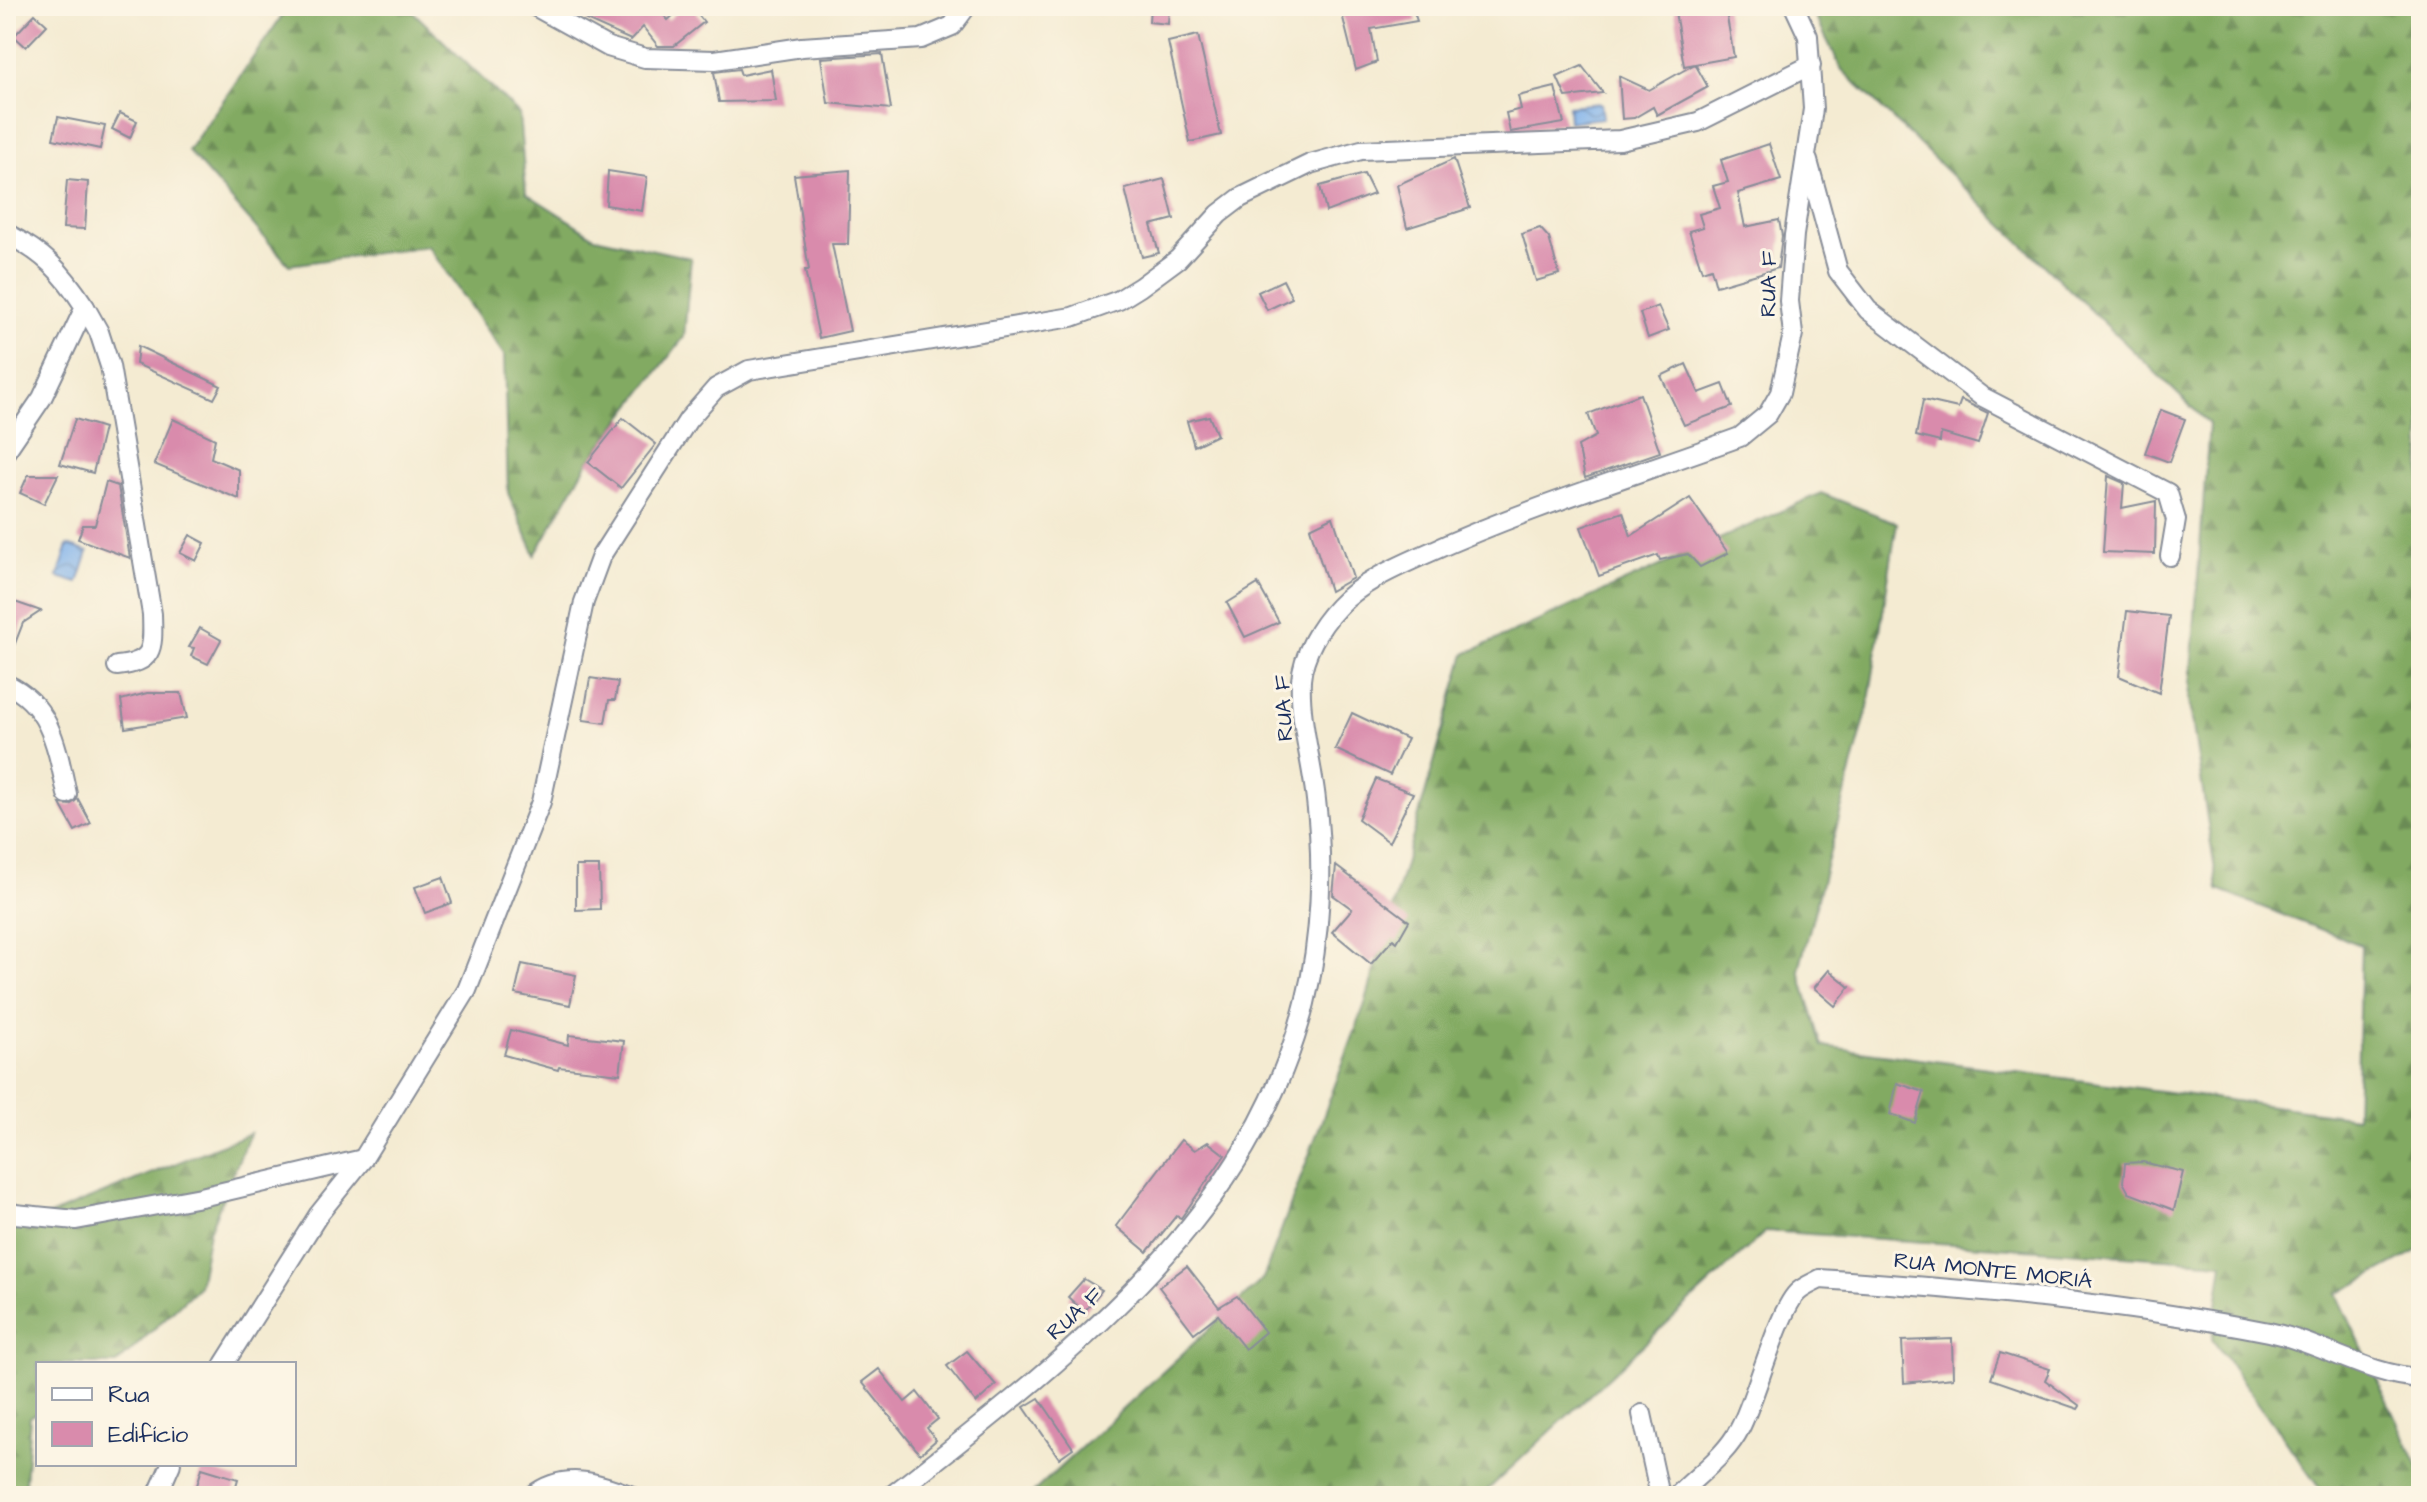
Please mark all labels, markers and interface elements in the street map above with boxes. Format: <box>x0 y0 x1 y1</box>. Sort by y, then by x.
street label: RUA F <box>1753 250 1785 317</box>
street label: RUA F <box>1267 673 1301 742</box>
street label: RUA MONTE MORIÁ <box>1892 1245 2094 1297</box>
street label: RUA F <box>1040 1280 1111 1348</box>
legend <box>36 1362 296 1466</box>
text: Rua <box>108 1378 150 1412</box>
text: Edifício <box>108 1418 189 1452</box>

